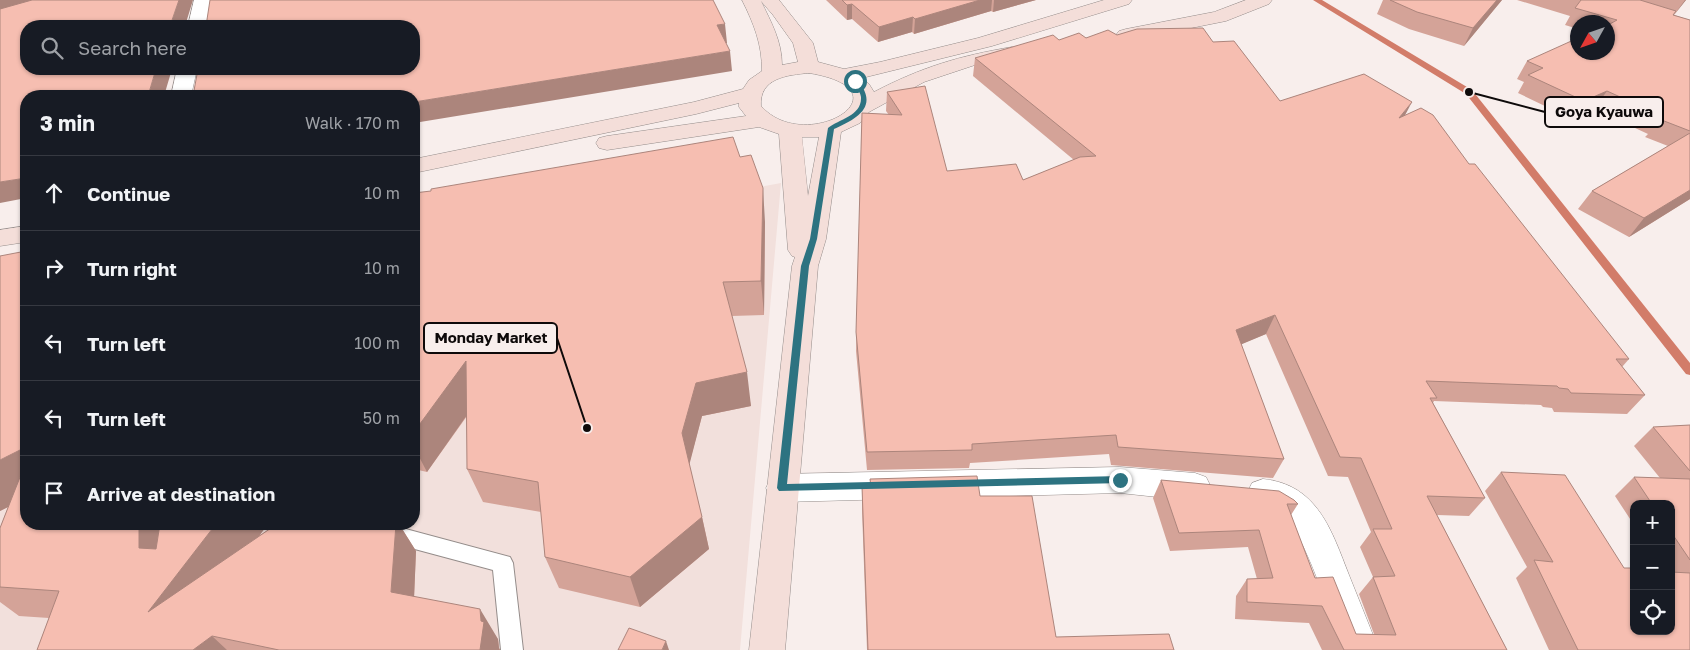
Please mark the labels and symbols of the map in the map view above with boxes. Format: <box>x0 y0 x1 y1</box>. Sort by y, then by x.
north arrow <box>1570 15 1615 60</box>
route start <box>844 70 867 93</box>
callout: Goya Kyauwa <box>1545 97 1663 127</box>
text: Goya Kyauwa <box>1555 102 1653 120</box>
callout: Monday Market <box>424 323 557 353</box>
text: Monday Market <box>435 328 547 346</box>
route end <box>1109 469 1132 492</box>

